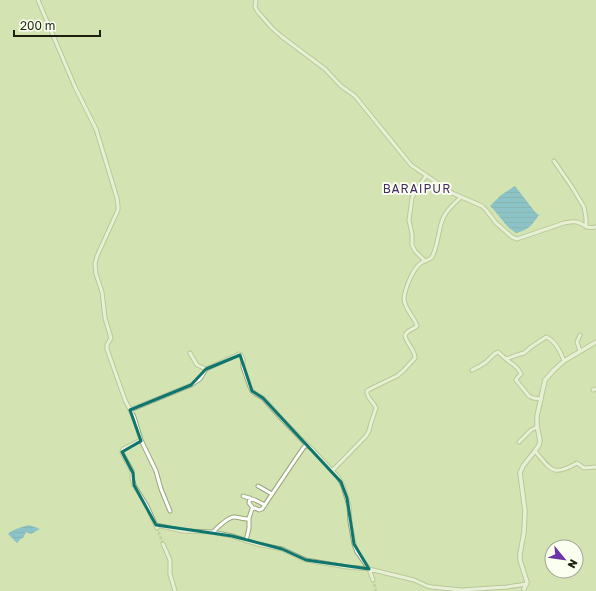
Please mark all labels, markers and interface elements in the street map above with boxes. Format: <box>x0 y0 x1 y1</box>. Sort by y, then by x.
scale bar <box>14 12 100 38</box>
text: 200 m <box>20 18 55 33</box>
district label: BARAIPUR <box>383 181 451 196</box>
north arrow <box>544 539 584 579</box>
text: N <box>565 557 581 571</box>

